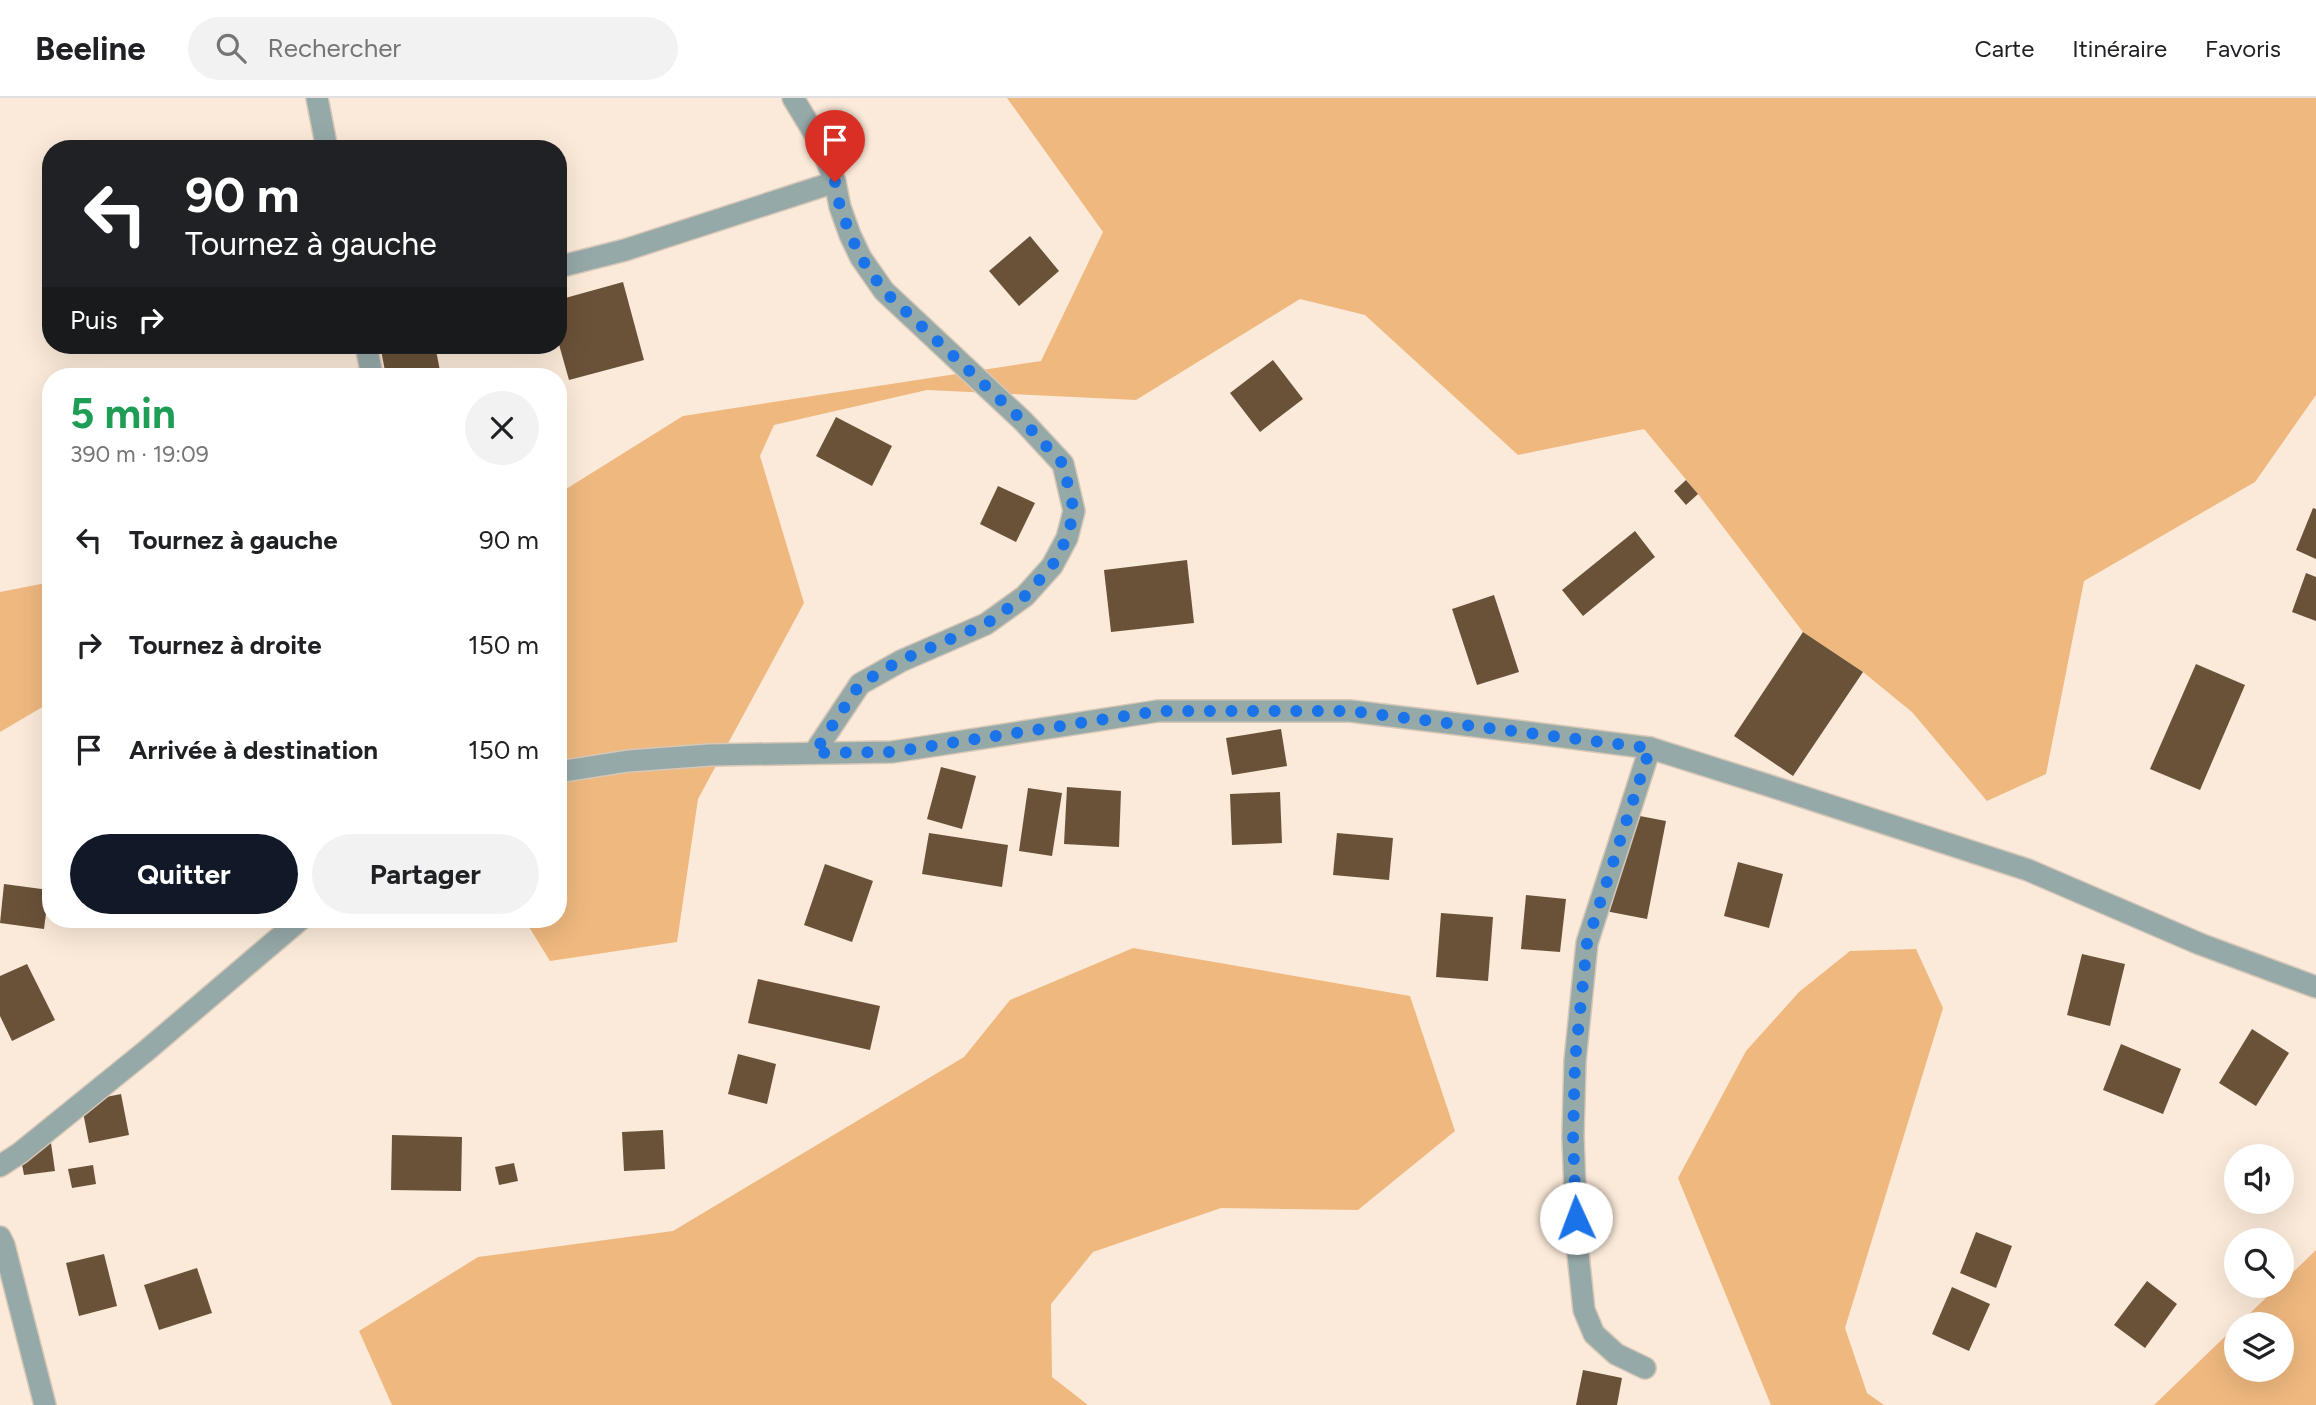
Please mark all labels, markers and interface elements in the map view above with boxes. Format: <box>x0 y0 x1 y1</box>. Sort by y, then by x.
search box <box>188 17 678 80</box>
text: Beeline <box>35 29 146 68</box>
icon: search <box>212 29 250 67</box>
text: Rechercher <box>268 32 401 64</box>
text: Carte <box>1974 34 2034 63</box>
text: Itinéraire <box>2072 34 2167 63</box>
text: Favoris <box>2205 34 2281 63</box>
pin <box>805 110 865 182</box>
icon: arrive <box>816 121 854 159</box>
text: 90 m <box>185 165 300 224</box>
icon: left <box>70 168 161 259</box>
text: Tournez à gauche <box>185 225 437 263</box>
icon: right <box>132 301 170 339</box>
text: Puis <box>70 304 118 336</box>
text: 5 min <box>70 388 176 439</box>
button: close <box>465 391 539 465</box>
text: 390 m · 19:09 <box>70 440 209 468</box>
icon: left <box>70 521 108 559</box>
text: Tournez à gauche <box>129 524 338 556</box>
text: 90 m <box>479 524 539 556</box>
icon: right <box>70 626 108 664</box>
text: Tournez à droite <box>129 629 322 661</box>
text: 150 m <box>468 629 539 661</box>
icon: arrive <box>70 731 108 769</box>
text: Arrivée à destination <box>129 734 378 766</box>
text: 150 m <box>468 734 539 766</box>
button: Quitter <box>70 834 298 914</box>
button: Partager <box>312 834 539 914</box>
map controls <box>2224 1144 2294 1382</box>
button: sound <box>2224 1144 2294 1214</box>
position arrow <box>1539 1181 1613 1255</box>
button: search <box>2224 1228 2294 1298</box>
button: layers <box>2224 1312 2294 1382</box>

